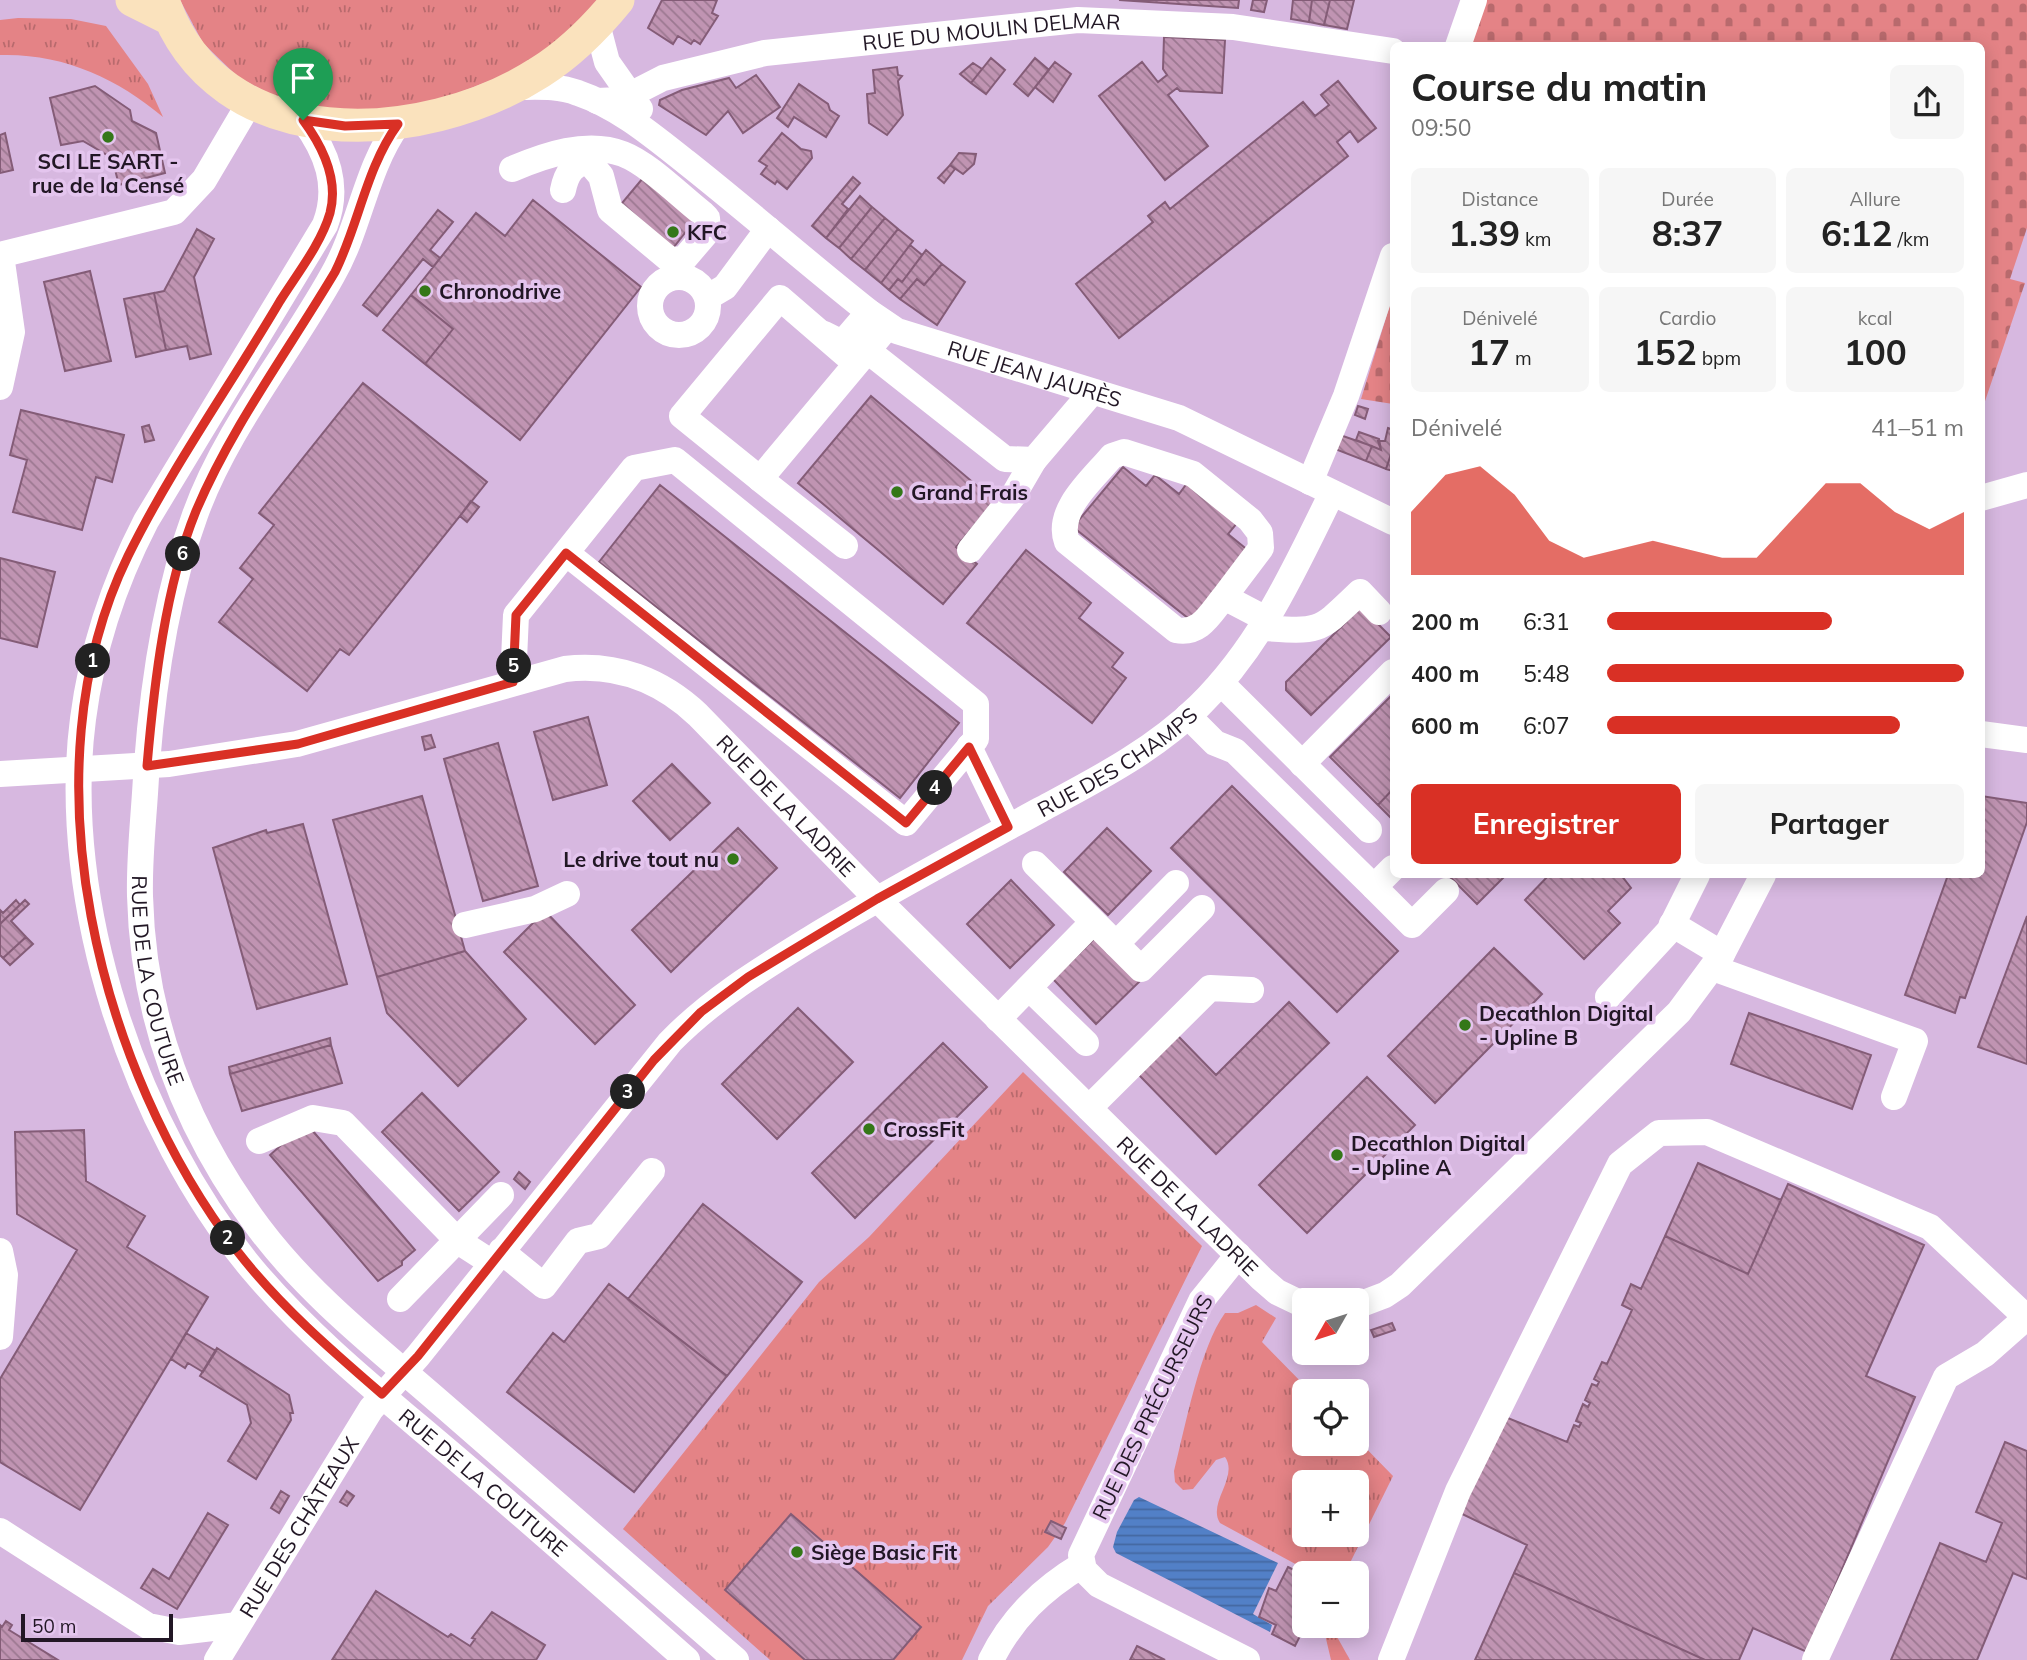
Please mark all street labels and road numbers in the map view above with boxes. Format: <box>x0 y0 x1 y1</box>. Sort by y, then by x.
street label: RUE DU MOULIN DELMAR <box>861 7 1121 56</box>
street label: RUE JEAN JAURÈS <box>944 334 1125 413</box>
street label: RUE DES CHAMPS <box>1033 701 1203 822</box>
street label: RUE DE LA LADRIE <box>711 729 861 882</box>
street label: RUE DE LA COUTURE <box>127 875 190 1089</box>
street label: RUE DE LA LADRIE <box>1112 1131 1264 1281</box>
street label: RUE DES PRÉCURSEURS <box>1086 1290 1218 1524</box>
street label: RUE DE LA COUTURE <box>394 1403 573 1562</box>
street label: RUE DES CHÂTEAUX <box>233 1432 364 1622</box>

